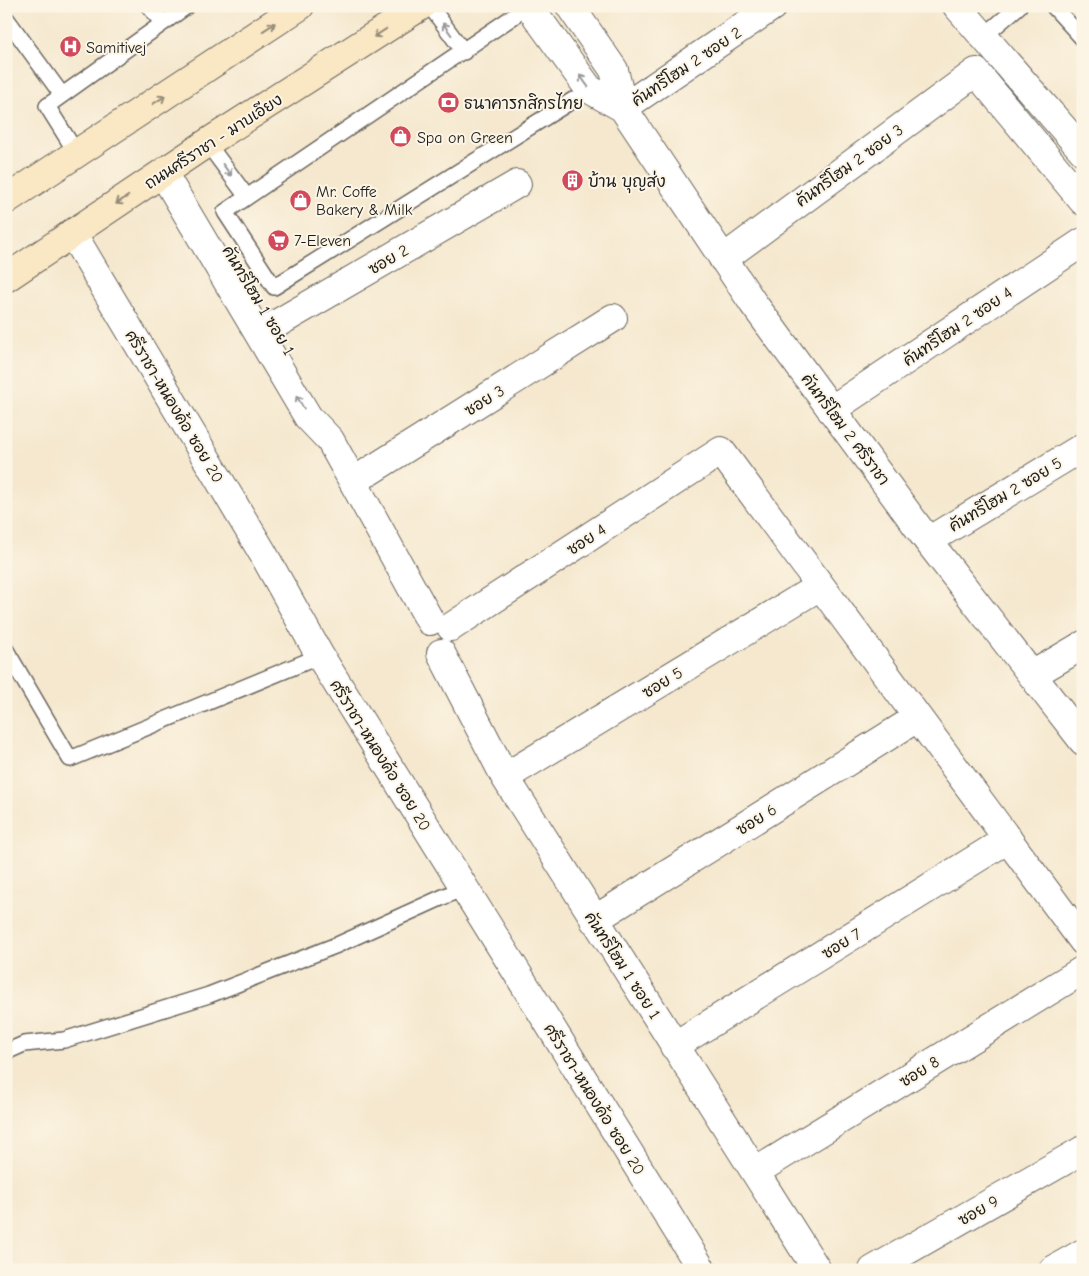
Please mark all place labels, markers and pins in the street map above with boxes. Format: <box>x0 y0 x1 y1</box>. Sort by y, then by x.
hospital icon: Samitivej <box>58 35 82 59</box>
place label: Samitivej <box>86 39 146 57</box>
bank icon: ธนาคารกสิกรไทย <box>436 91 460 115</box>
place label: ธนาคารกสิกรไทย <box>464 92 583 113</box>
shop icon: Spa on Green <box>389 125 413 149</box>
place label: Spa on Green <box>417 129 513 147</box>
building icon: บ้าน บุญส่ง <box>560 169 584 193</box>
place label: บ้าน บุญส่ง <box>588 170 666 194</box>
place label: Mr. Coffe Bakery & Milk <box>316 183 413 219</box>
shop icon: Mr. Coffe Bakery & Milk <box>288 188 312 212</box>
supermarket icon: 7-Eleven <box>266 228 290 252</box>
place label: 7-Eleven <box>294 232 351 250</box>

